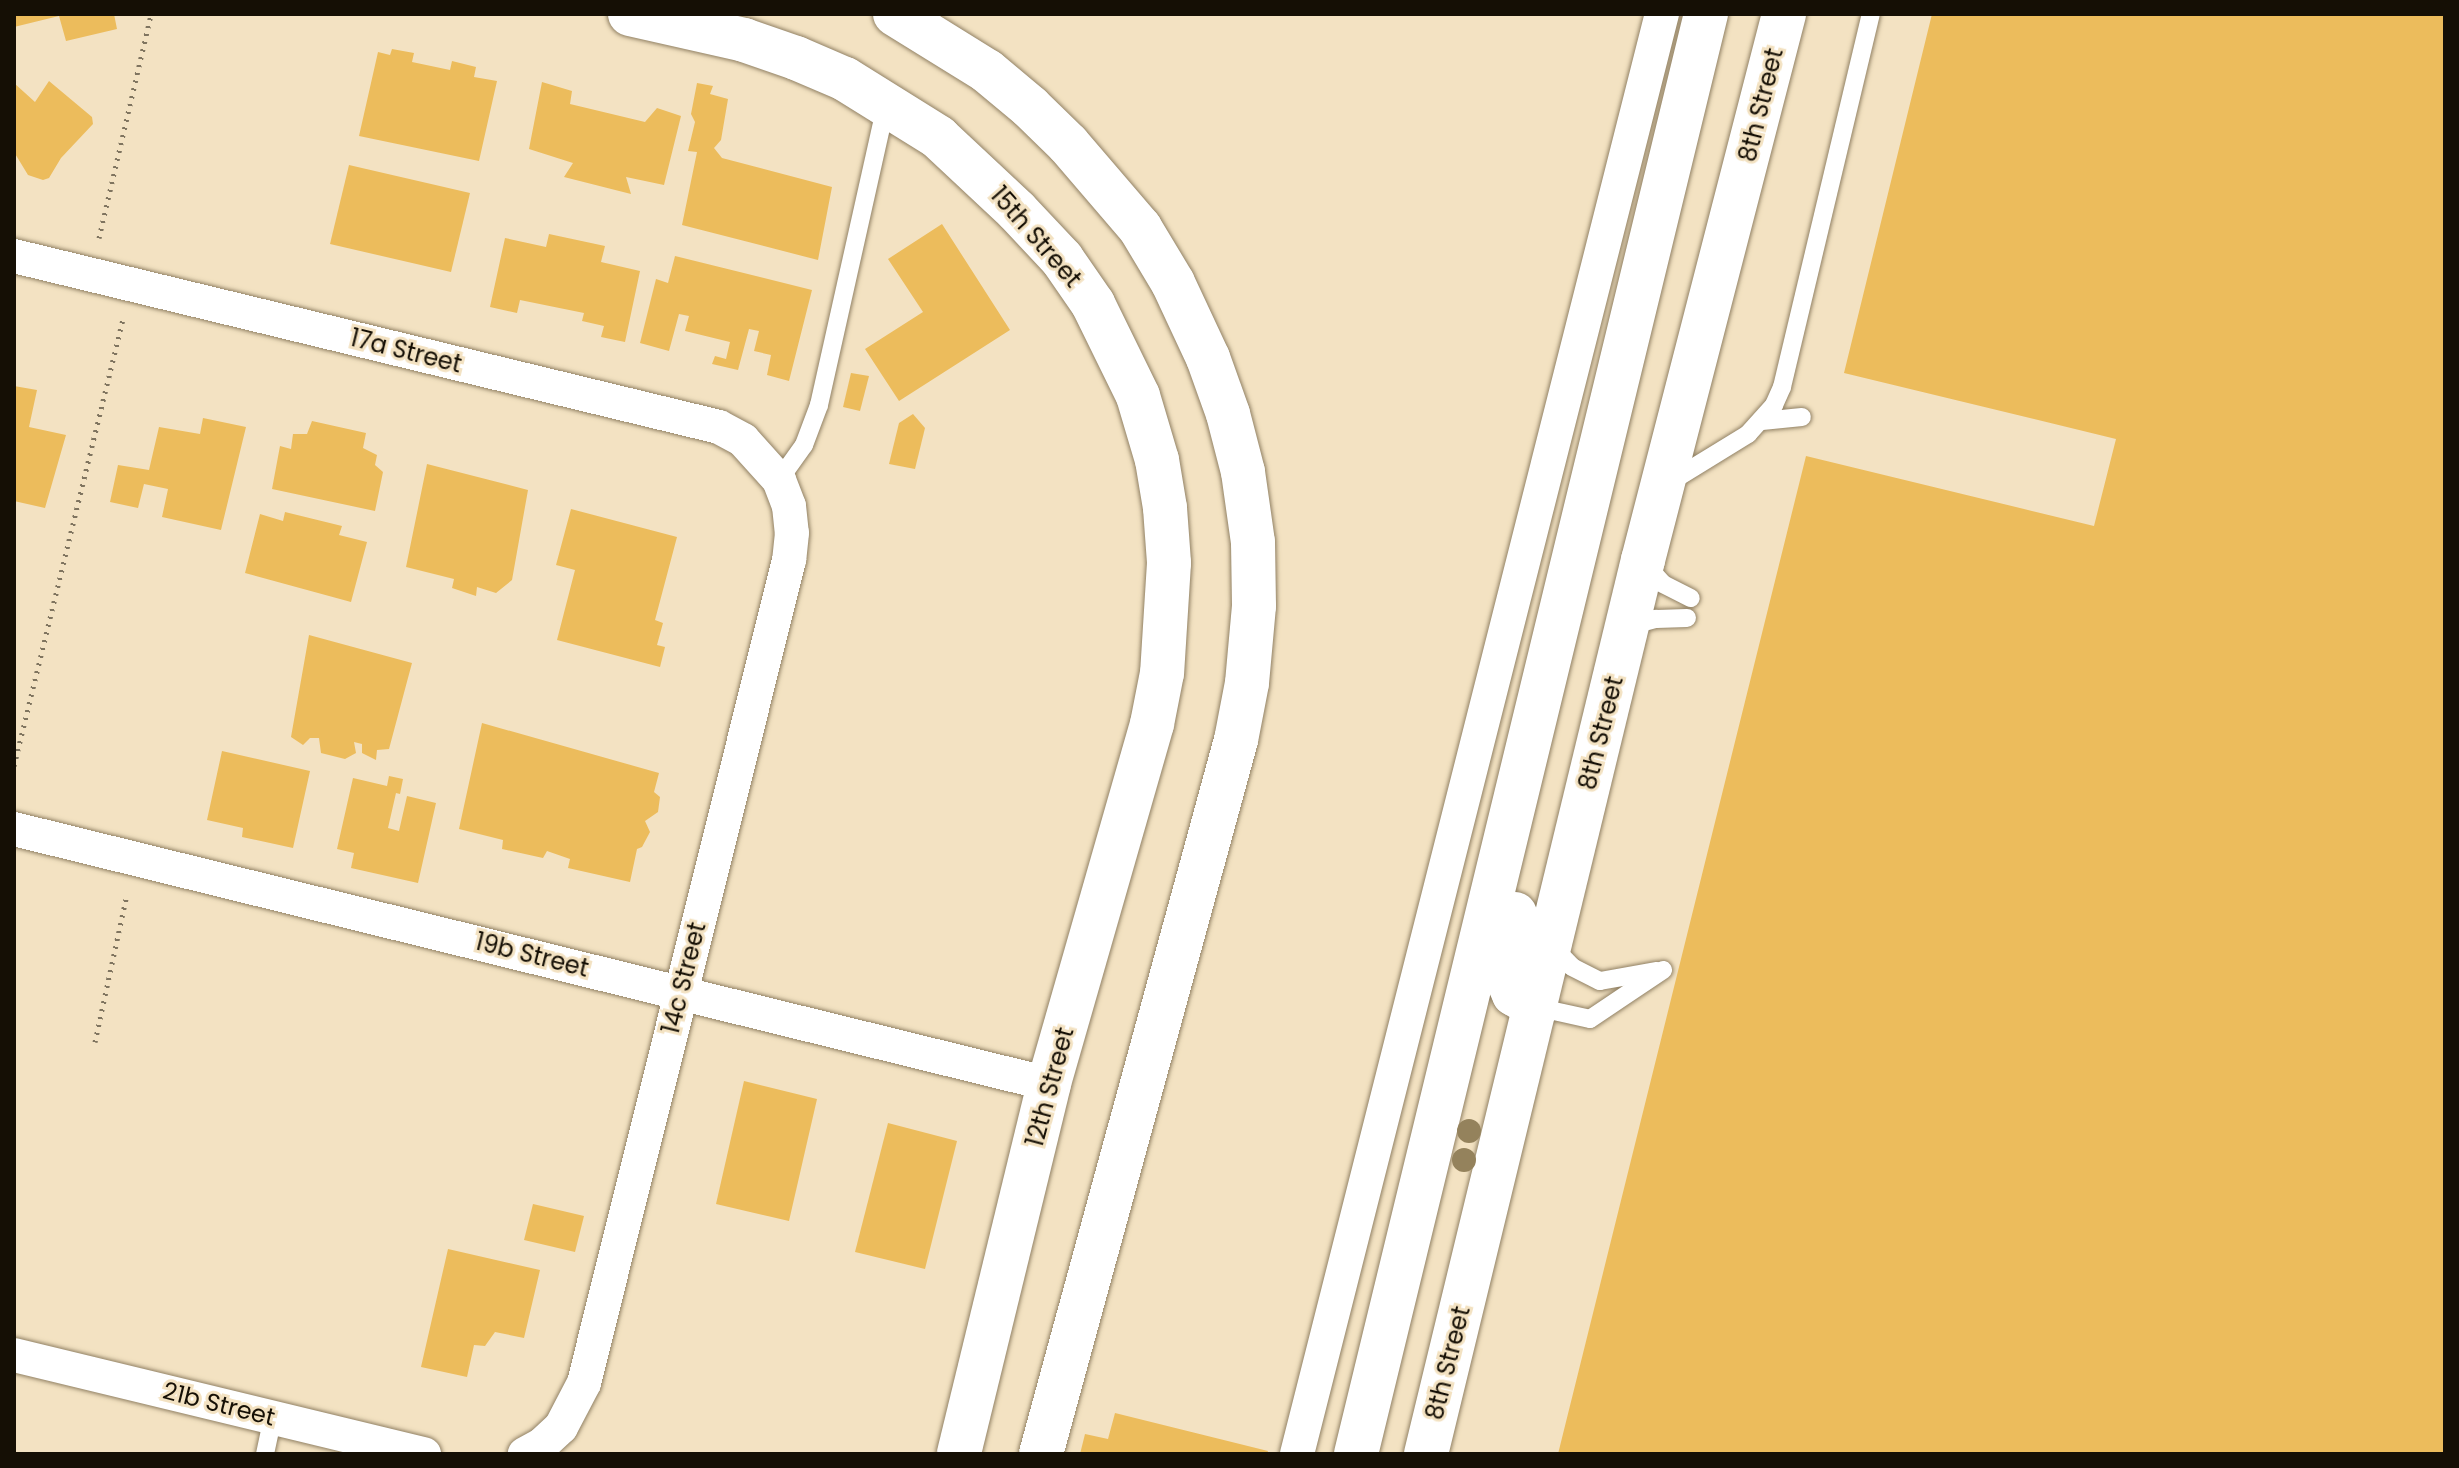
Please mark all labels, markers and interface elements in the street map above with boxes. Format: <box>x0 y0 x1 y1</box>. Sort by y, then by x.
street label: 8th Street <box>1733 45 1789 165</box>
street label: 15th Street <box>985 181 1087 293</box>
street label: 17a Street <box>347 323 465 379</box>
street label: 8th Street <box>1573 673 1629 793</box>
street label: 14c Street <box>656 919 712 1037</box>
street label: 19b Street <box>472 927 592 983</box>
street label: 12th Street <box>1020 1024 1080 1150</box>
street label: 8th Street <box>1420 1303 1476 1423</box>
street label: 21b Street <box>160 1376 278 1432</box>

